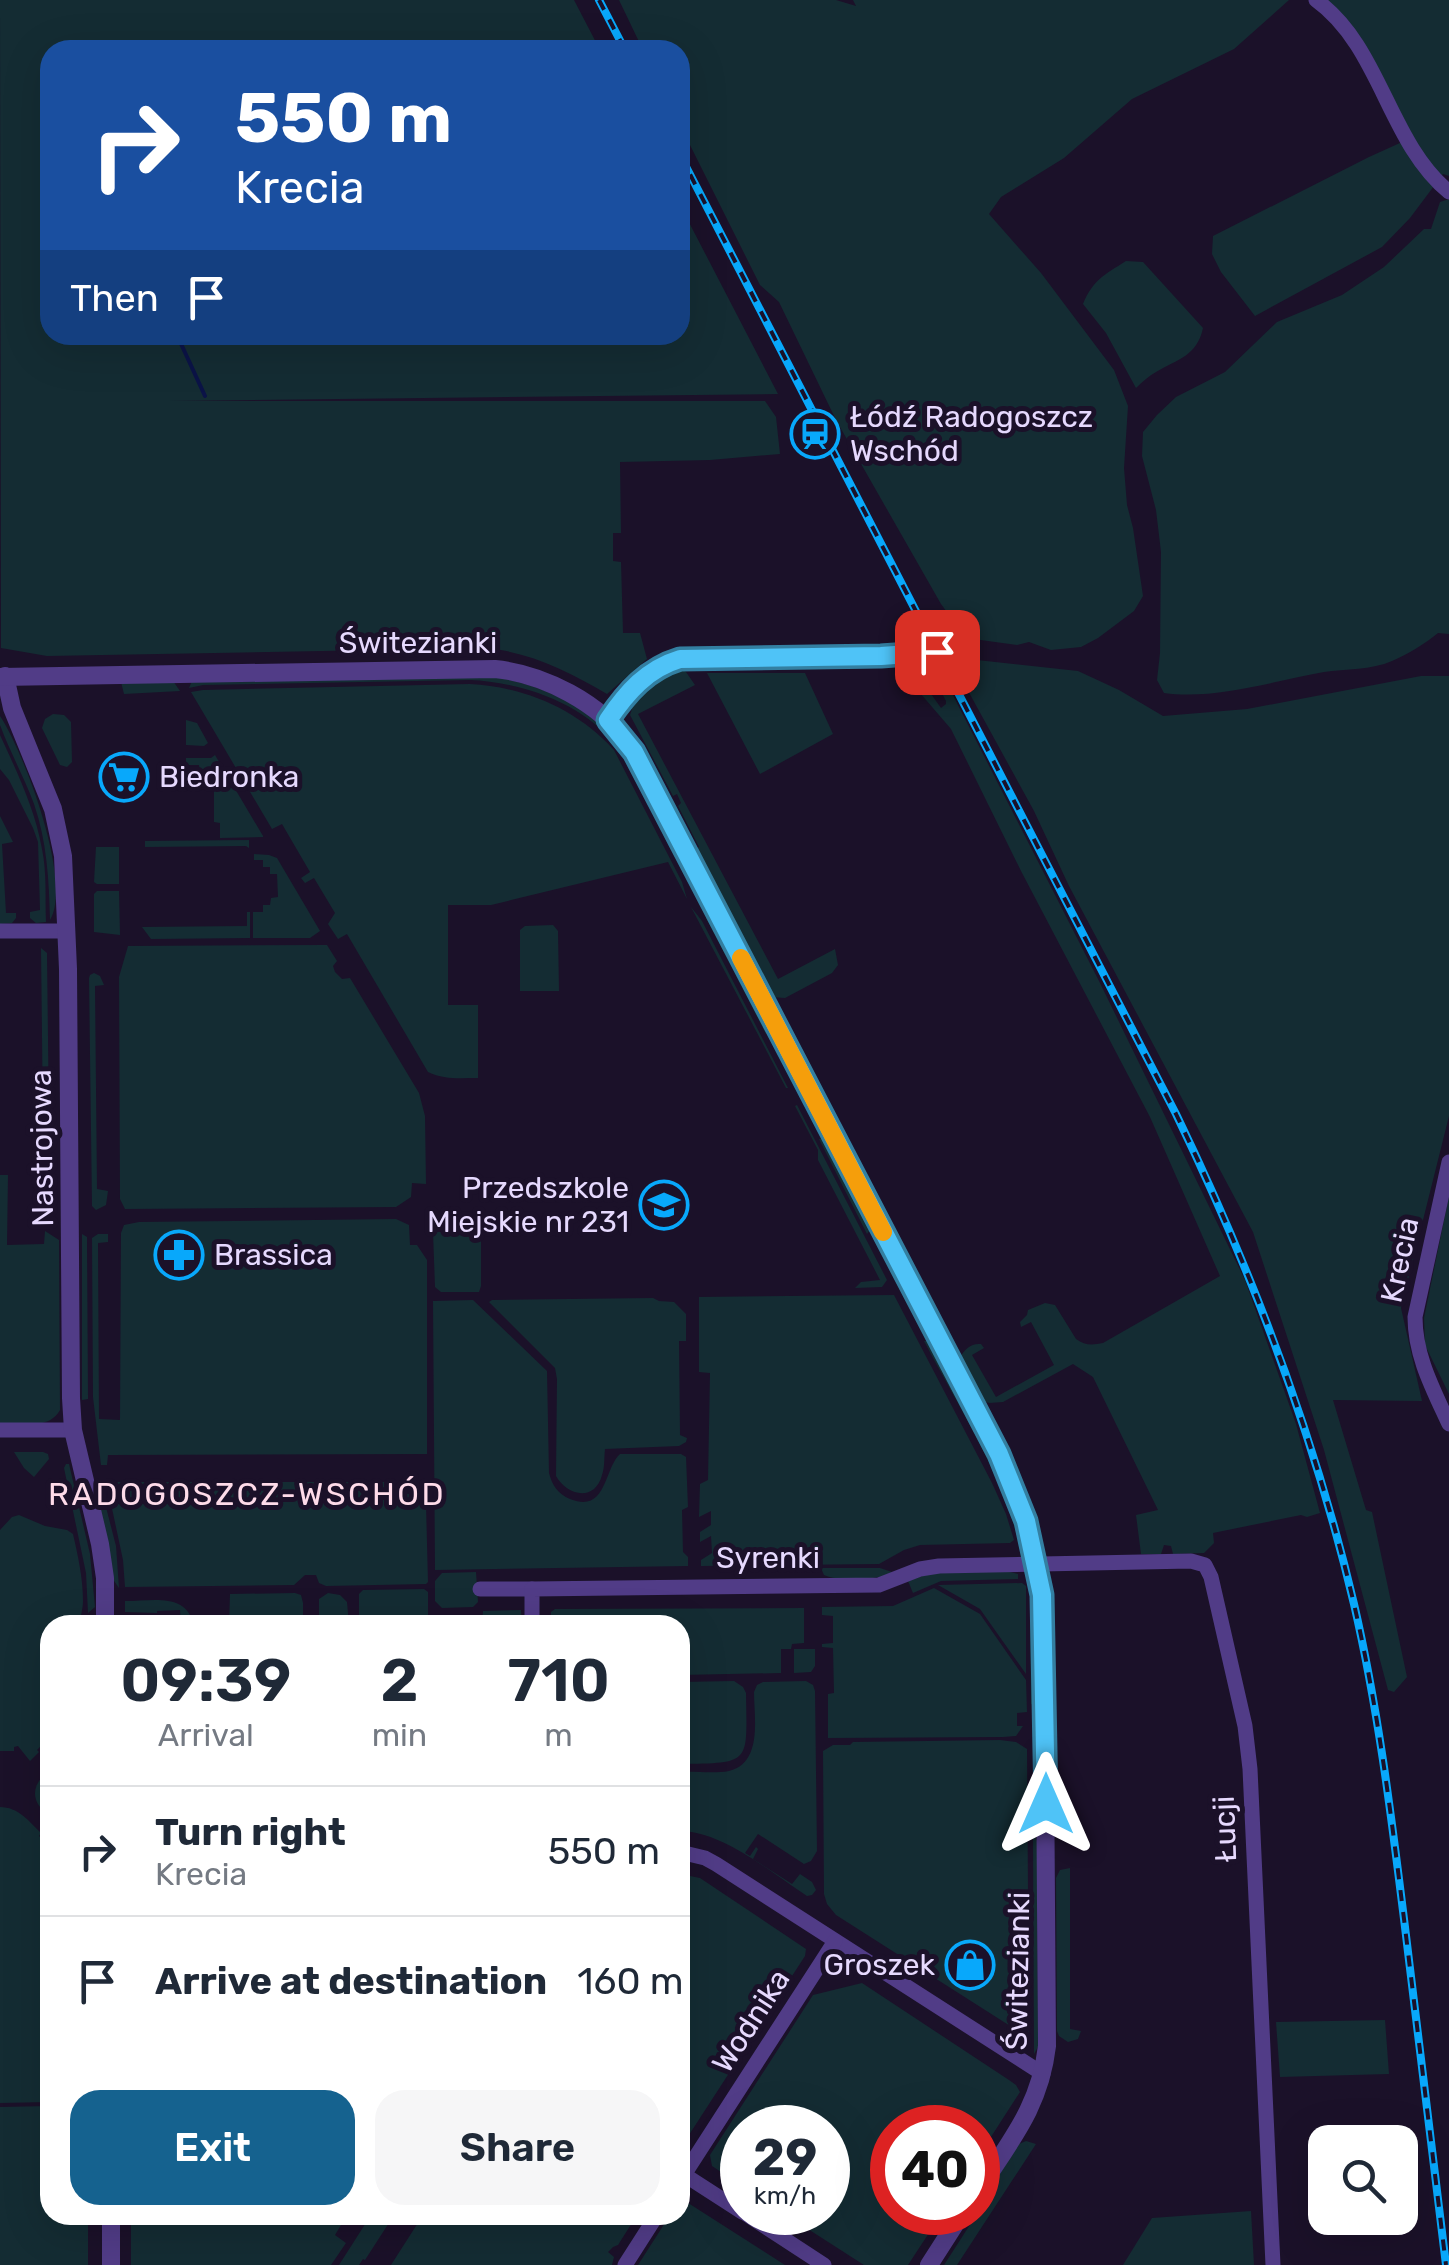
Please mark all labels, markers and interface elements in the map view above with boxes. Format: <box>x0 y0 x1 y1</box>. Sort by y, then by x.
text: 550 m <box>235 77 452 160</box>
icon: right <box>70 80 200 210</box>
text: Krecia <box>235 161 364 214</box>
icon: arrive <box>179 270 234 325</box>
text: Then <box>70 275 159 321</box>
place label: Łódź Radogoszcz Wschód <box>850 399 1093 469</box>
station icon: Łódź Radogoszcz Wschód <box>789 408 841 460</box>
pin <box>895 610 980 695</box>
street label: Świtezianki <box>339 625 497 661</box>
icon: arrive <box>910 625 965 680</box>
supermarket icon: Biedronka <box>98 751 150 803</box>
place label: Biedronka <box>159 759 299 795</box>
street label: Nastrojowa <box>23 1069 61 1227</box>
place label: Przedszkole Miejskie nr 231 <box>427 1170 629 1240</box>
school or university icon: Przedszkole Miejskie nr 231 <box>638 1179 690 1231</box>
street label: Krecia <box>1373 1214 1427 1306</box>
pharmacy icon: Brassica <box>153 1229 205 1281</box>
place label: Brassica <box>214 1237 333 1273</box>
district label: RADOGOSZCZ-WSCHÓD <box>48 1475 446 1513</box>
street label: Syrenki <box>716 1540 820 1576</box>
text: 09:39 <box>120 1645 291 1716</box>
text: 2 <box>380 1645 418 1716</box>
text: 710 <box>507 1645 610 1716</box>
text: Arrival <box>158 1716 254 1754</box>
text: min <box>372 1716 427 1754</box>
text: m <box>544 1716 573 1754</box>
position arrow <box>994 1752 1098 1856</box>
street label: Łucji <box>1206 1795 1244 1863</box>
text: Turn right <box>155 1809 346 1855</box>
icon: right <box>70 1824 125 1879</box>
text: 550 m <box>548 1828 660 1874</box>
text: Krecia <box>155 1855 247 1893</box>
street label: Świtezianki <box>999 1891 1037 2051</box>
shop icon: Groszek <box>944 1939 996 1991</box>
place label: Groszek <box>824 1947 936 1983</box>
icon: arrive <box>70 1954 125 2009</box>
text: Arrive at destination <box>155 1958 547 2004</box>
text: 160 m <box>577 1958 684 2004</box>
street label: Wodnika <box>704 1963 798 2079</box>
button: Exit <box>70 2090 355 2205</box>
button: Share <box>375 2090 660 2205</box>
speed limit sign: 40 <box>870 2105 1000 2235</box>
map controls <box>1308 2125 1418 2235</box>
button: search <box>1308 2125 1418 2235</box>
text: 29 <box>753 2128 817 2188</box>
text: km/h <box>754 2181 816 2210</box>

